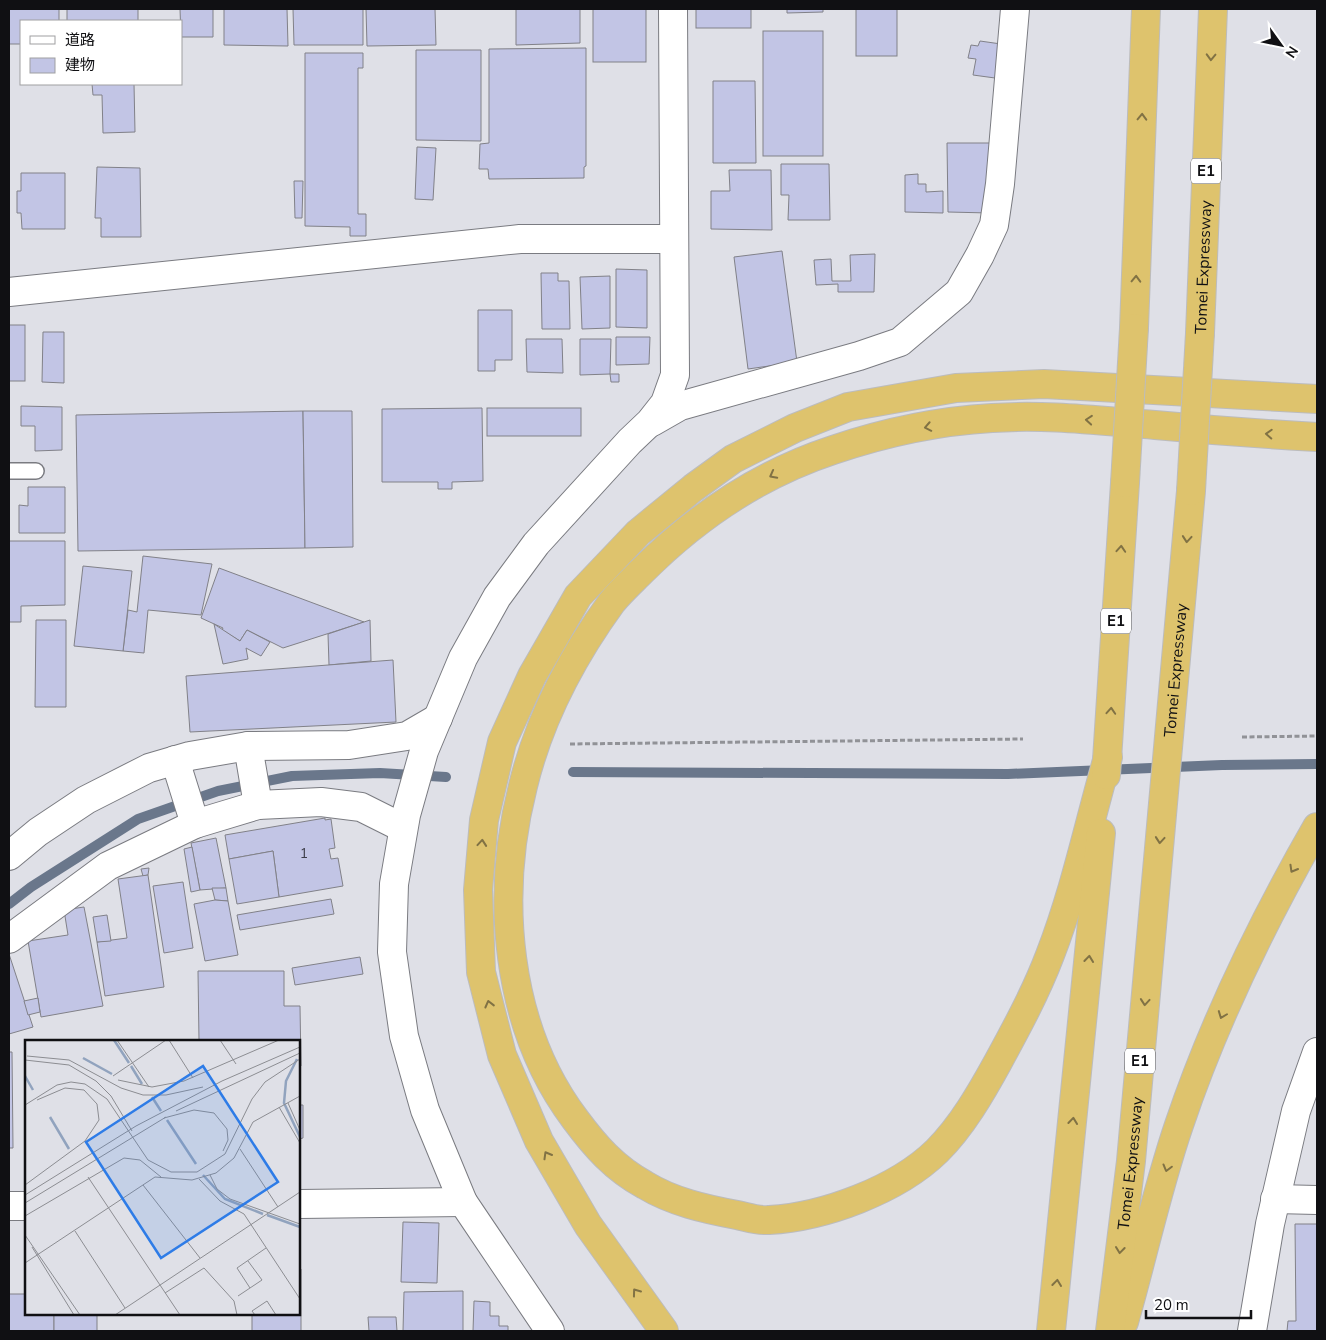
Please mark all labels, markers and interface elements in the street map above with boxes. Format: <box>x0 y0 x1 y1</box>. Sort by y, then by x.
legend <box>20 20 182 85</box>
north arrow <box>1256 20 1306 70</box>
text: 道路 <box>65 30 95 50</box>
text: N <box>1281 42 1302 61</box>
one-way arrow <box>1206 54 1216 62</box>
text: 建物 <box>65 55 95 75</box>
one-way arrow <box>1137 112 1147 120</box>
road number: E1 <box>1191 158 1221 184</box>
street label: Tomei Expressway <box>1190 199 1217 334</box>
one-way arrow <box>1131 275 1142 283</box>
one-way arrow <box>1085 414 1093 425</box>
one-way arrow <box>923 421 932 431</box>
one-way arrow <box>1264 429 1272 440</box>
one-way arrow <box>770 469 779 479</box>
one-way arrow <box>1181 536 1192 544</box>
one-way arrow <box>1115 544 1126 552</box>
street label: Tomei Expressway <box>1159 602 1193 738</box>
road number: E1 <box>1101 608 1131 634</box>
one-way arrow <box>1105 707 1116 715</box>
one-way arrow <box>1155 836 1166 844</box>
one-way arrow <box>477 839 488 847</box>
house number: 1 <box>300 844 308 863</box>
one-way arrow <box>1289 863 1299 872</box>
one-way arrow <box>1083 955 1094 963</box>
one-way arrow <box>1140 998 1151 1006</box>
one-way arrow <box>484 1000 495 1009</box>
one-way arrow <box>1217 1010 1228 1019</box>
inset map <box>25 1040 300 1315</box>
road number: E1 <box>1125 1048 1155 1074</box>
street label: Tomei Expressway <box>1113 1095 1149 1231</box>
one-way arrow <box>1067 1117 1078 1125</box>
one-way arrow <box>544 1152 554 1161</box>
one-way arrow <box>1163 1163 1173 1171</box>
one-way arrow <box>1115 1247 1126 1255</box>
one-way arrow <box>1051 1279 1062 1287</box>
one-way arrow <box>633 1288 642 1297</box>
scale bar <box>1146 1288 1251 1320</box>
text: 20 m <box>1154 1295 1189 1315</box>

